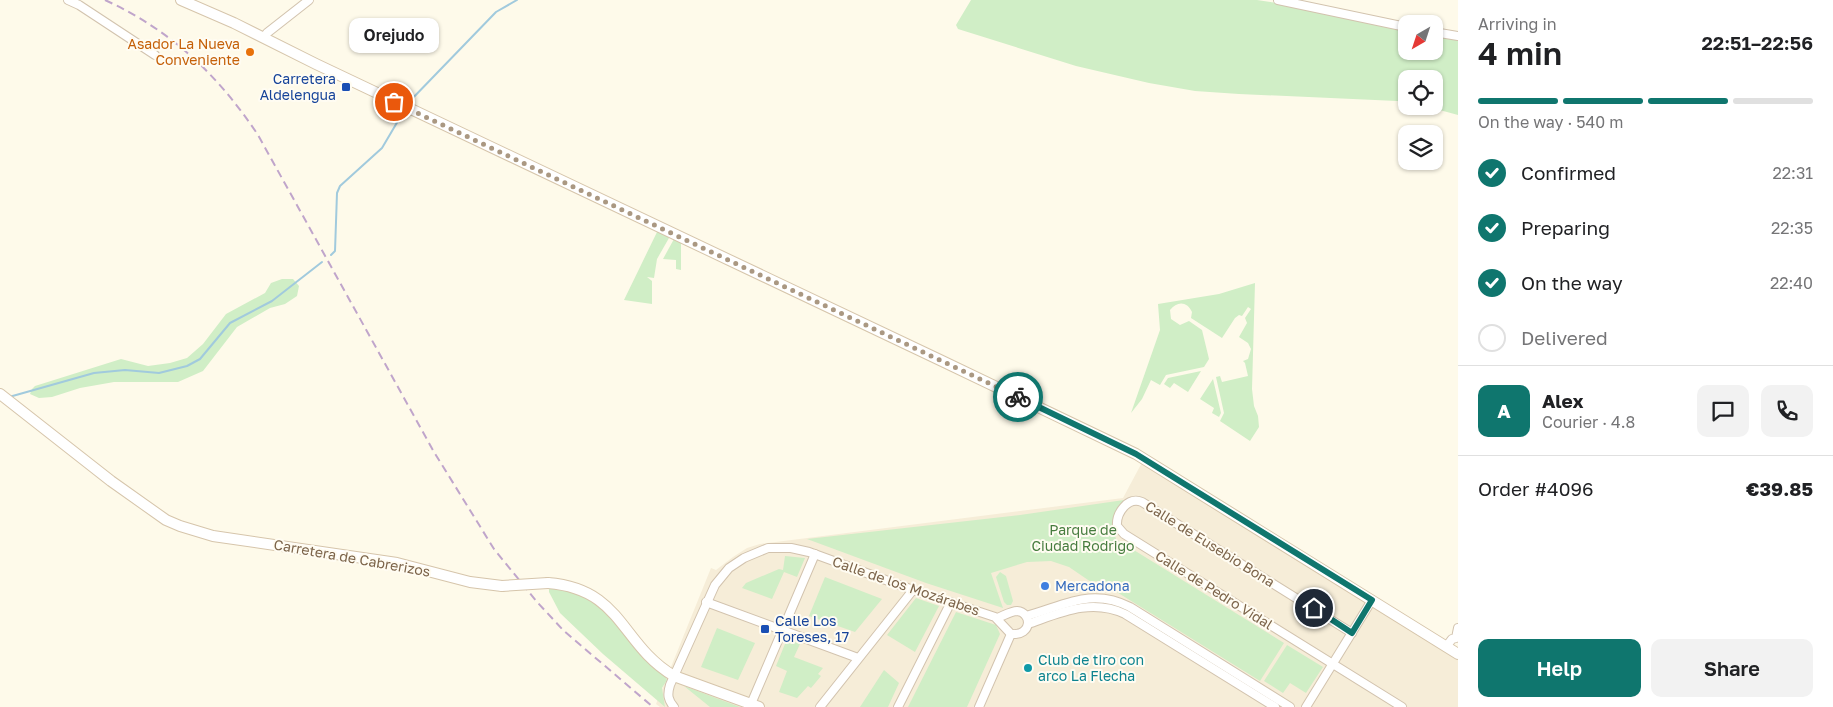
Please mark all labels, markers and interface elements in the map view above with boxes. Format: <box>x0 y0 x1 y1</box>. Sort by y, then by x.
text: Arriving in <box>1478 14 1557 34</box>
north arrow <box>1398 15 1442 60</box>
map controls <box>1398 15 1443 170</box>
callout: Orejudo <box>349 17 439 52</box>
text: Orejudo <box>364 25 424 45</box>
text: 22:51–22:56 <box>1701 31 1813 54</box>
text: 4 min <box>1478 34 1562 72</box>
place label: Asador La Nueva Conveniente <box>128 35 240 68</box>
marker: Asador La Nueva Conveniente <box>244 46 256 58</box>
place label: Carretera Aldelengua <box>260 70 336 103</box>
button: locate <box>1398 70 1443 115</box>
marker: Carretera Aldelengua <box>340 81 352 93</box>
pin <box>373 81 415 123</box>
icon: bag <box>380 88 408 116</box>
text: On the way · 540 m <box>1478 112 1623 132</box>
button: layers <box>1398 125 1443 170</box>
icon: check <box>1478 159 1506 187</box>
text: Confirmed <box>1521 161 1616 184</box>
text: 22:31 <box>1773 163 1813 183</box>
icon: check <box>1478 214 1506 242</box>
text: Preparing <box>1521 216 1610 239</box>
text: 22:35 <box>1771 218 1813 238</box>
icon: check <box>1478 269 1506 297</box>
text: On the way <box>1521 271 1623 294</box>
text: 22:40 <box>1770 273 1813 293</box>
text: Delivered <box>1521 326 1608 349</box>
courier <box>993 372 1043 422</box>
icon: bike <box>1004 383 1032 411</box>
button: chat <box>1697 385 1749 437</box>
button: phone <box>1761 385 1813 437</box>
text: Alex <box>1542 389 1583 412</box>
text: A <box>1497 399 1511 422</box>
text: Courier · 4.8 <box>1542 412 1635 432</box>
text: Order #4096 <box>1478 477 1593 500</box>
text: €39.85 <box>1746 477 1813 500</box>
street label: Calle de Eusebio Bona <box>1142 497 1278 590</box>
park label: Parque de Ciudad Rodrigo <box>1032 521 1134 554</box>
street label: Carretera de Cabrerizos <box>272 535 432 580</box>
street label: Calle de Pedro Vidal <box>1152 547 1276 633</box>
street label: Calle de los Mozárabes <box>830 552 982 619</box>
place label: Mercadona <box>1055 577 1130 594</box>
marker: Mercadona <box>1039 580 1051 592</box>
pin <box>1293 587 1335 629</box>
icon: home <box>1300 594 1328 622</box>
place label: Calle Los Toreses, 17 <box>775 612 849 645</box>
marker: Calle Los Toreses, 17 <box>759 623 771 635</box>
button: Help <box>1478 639 1641 697</box>
button: Share <box>1651 639 1813 697</box>
place label: Club de tiro con arco La Flecha <box>1038 651 1144 684</box>
marker: Club de tiro con arco La Flecha <box>1022 662 1034 674</box>

